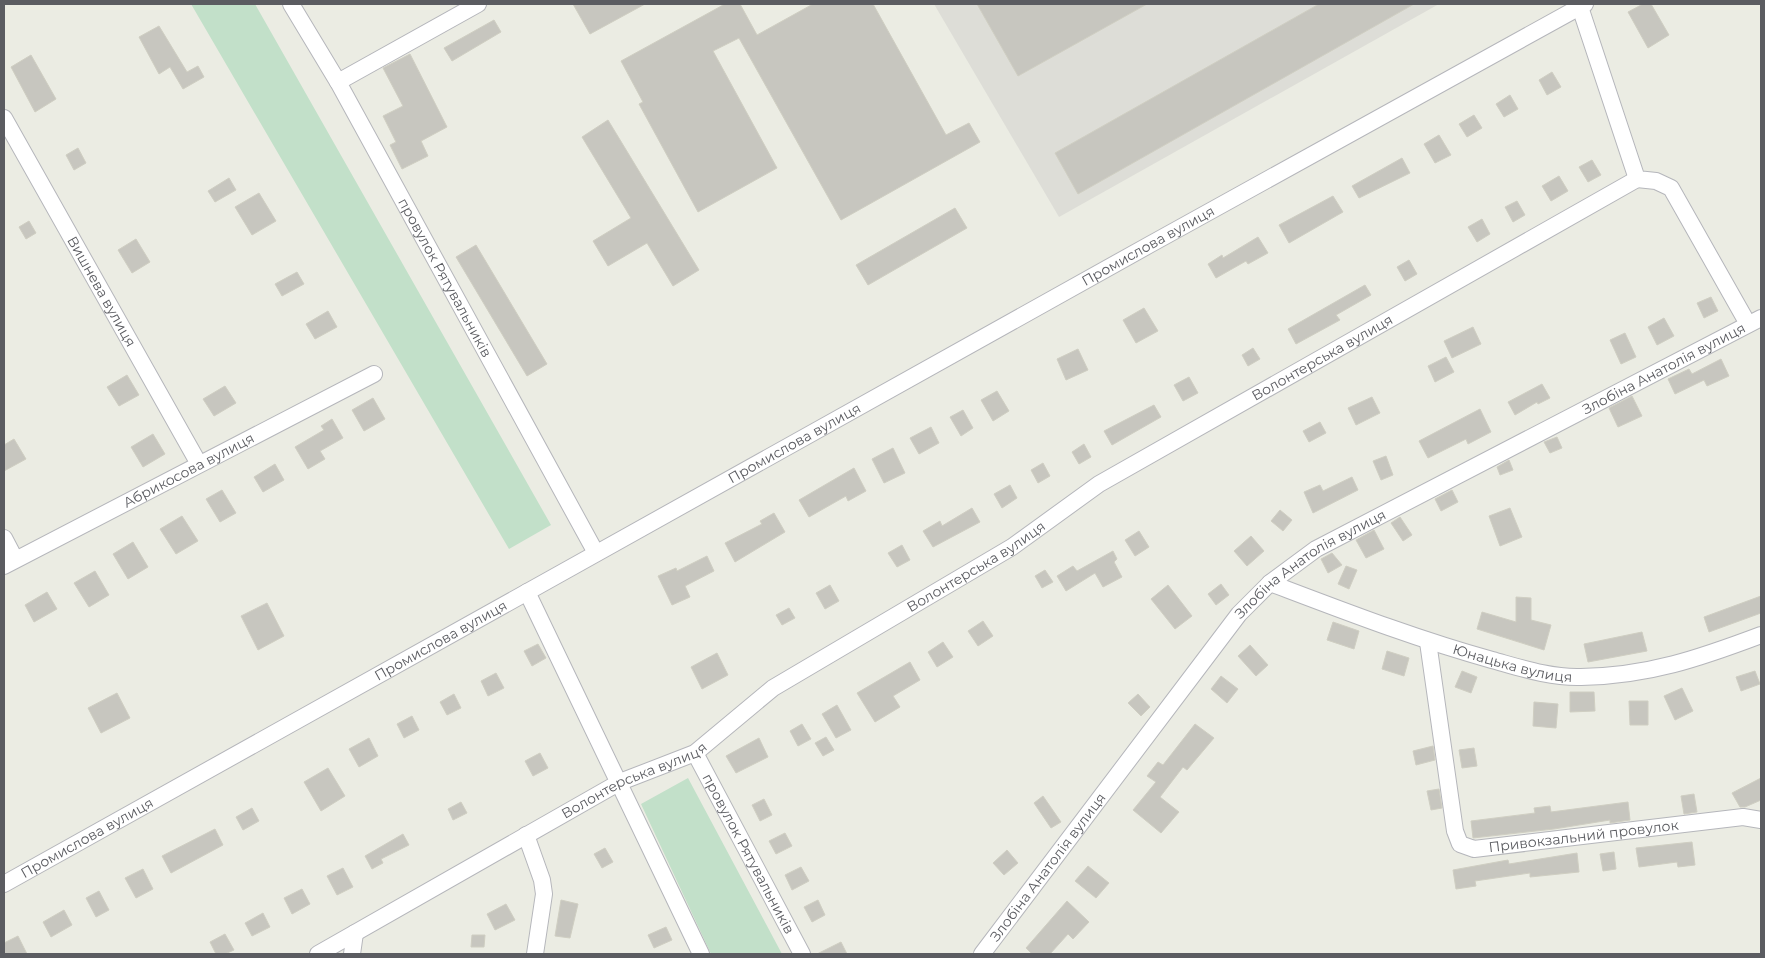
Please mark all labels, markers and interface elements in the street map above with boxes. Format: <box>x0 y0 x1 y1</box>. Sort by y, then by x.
street label: провулок Рятувальників <box>394 195 496 360</box>
street label: Промислова вулиця <box>1078 202 1218 290</box>
street label: Вишнева вулиця <box>63 233 140 350</box>
street label: Волонтерська вулиця <box>1248 310 1396 405</box>
street label: Злобіна Анатолія вулиця <box>1579 319 1748 418</box>
street label: Промислова вулиця <box>725 399 864 487</box>
street label: Абрикосова вулиця <box>120 429 257 512</box>
street label: Злобіна Анатолія вулиця <box>1231 505 1389 622</box>
street label: Волонтерська вулиця <box>904 517 1049 616</box>
street label: Промислова вулиця <box>371 596 510 685</box>
street label: Юнацька вулиця <box>1450 640 1573 686</box>
street label: Волонтерська вулиця <box>558 738 711 823</box>
street label: провулок Рятувальників <box>699 770 799 937</box>
street label: Злобіна Анатолія вулиця <box>986 789 1110 945</box>
street label: Промислова вулиця <box>17 794 156 882</box>
street label: Привокзальний провулок <box>1488 816 1679 856</box>

